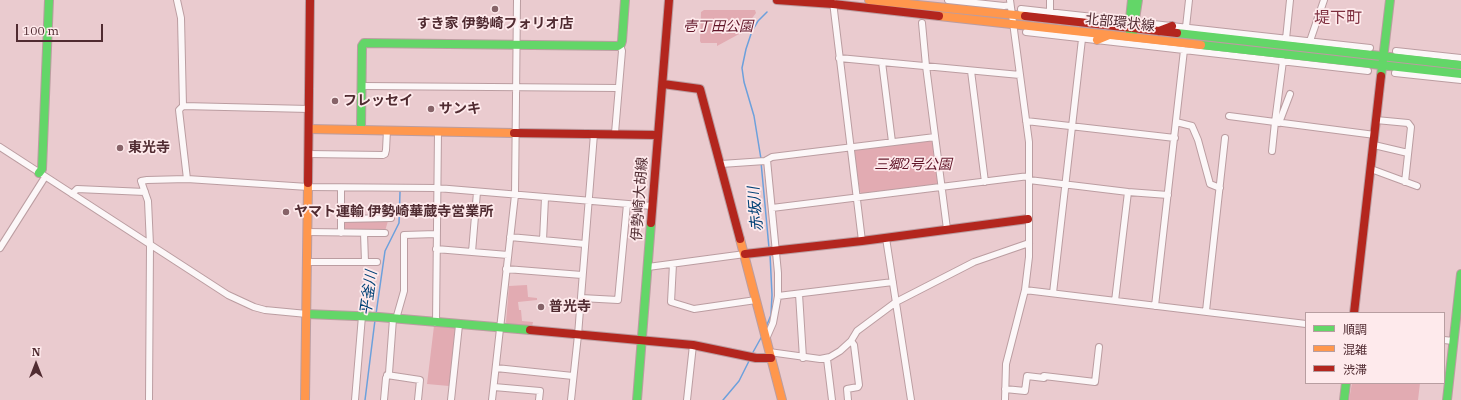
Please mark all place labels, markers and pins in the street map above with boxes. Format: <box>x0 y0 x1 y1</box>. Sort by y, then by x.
marker: すき家 伊勢崎フォリオ店 <box>490 4 500 14</box>
place label: すき家 伊勢崎フォリオ店 <box>416 16 574 32</box>
place label: フレッセイ <box>343 93 413 109</box>
marker: フレッセイ <box>330 96 340 106</box>
place label: サンキ <box>439 101 481 117</box>
marker: サンキ <box>426 104 436 114</box>
place label: 東光寺 <box>128 140 170 156</box>
marker: 東光寺 <box>115 143 125 153</box>
place label: ヤマト運輸 伊勢崎華蔵寺営業所 <box>294 204 493 220</box>
marker: ヤマト運輸 伊勢崎華蔵寺営業所 <box>281 207 291 217</box>
place label: 普光寺 <box>549 299 591 315</box>
marker: 普光寺 <box>536 302 546 312</box>

